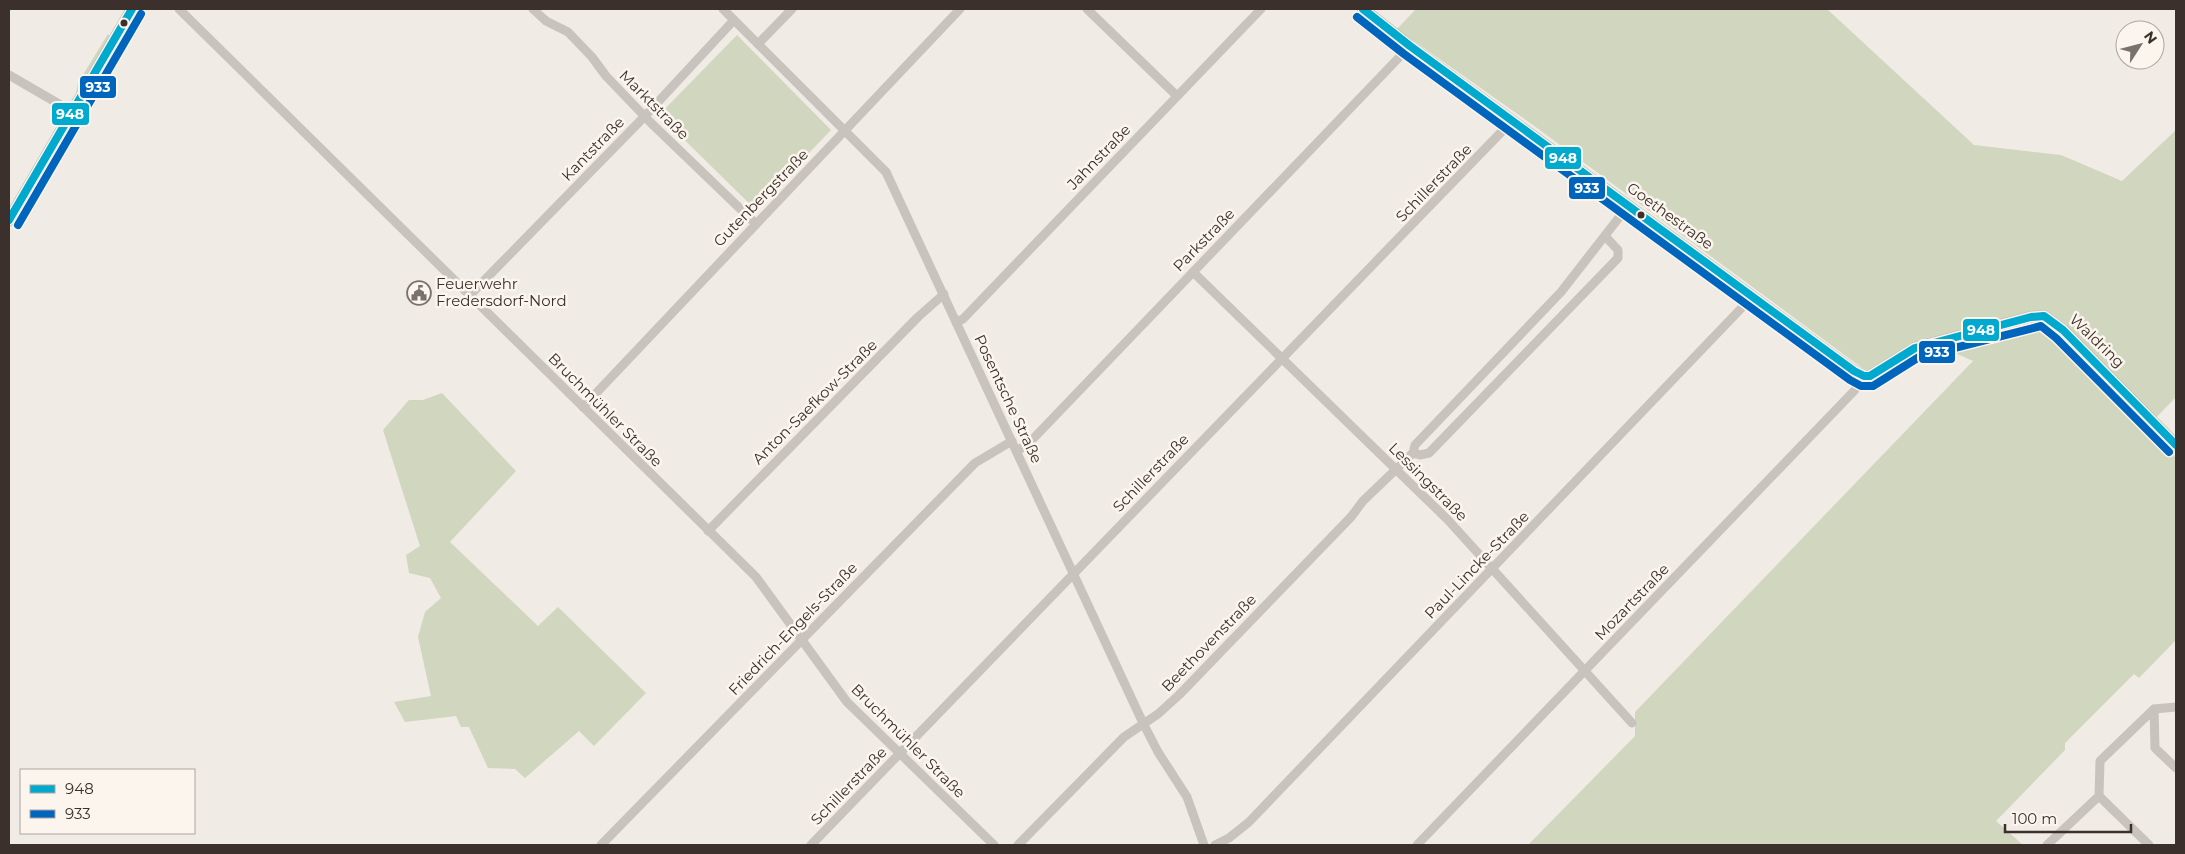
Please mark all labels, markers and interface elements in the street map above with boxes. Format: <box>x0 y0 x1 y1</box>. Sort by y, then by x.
unlabelled marker <box>119 18 129 28</box>
north arrow <box>2115 20 2165 70</box>
text: N <box>2140 27 2161 47</box>
street label: Marktstraße <box>616 66 693 143</box>
line badge: 933 <box>79 75 117 99</box>
text: 933 <box>85 78 111 96</box>
line badge: 948 <box>51 102 90 126</box>
text: 948 <box>56 105 84 123</box>
street label: Kantstraße <box>557 112 628 185</box>
street label: Jahnstraße <box>1062 120 1134 194</box>
street label: Schillerstraße <box>1392 140 1476 226</box>
street label: Gutenbergstraße <box>709 145 812 251</box>
line badge: 948 <box>1544 146 1582 170</box>
text: 948 <box>1549 149 1577 167</box>
line badge: 933 <box>1568 176 1606 200</box>
street label: Goethestraße <box>1623 178 1717 253</box>
text: 933 <box>1574 179 1600 197</box>
street label: Parkstraße <box>1169 204 1239 275</box>
unlabelled marker <box>1636 210 1646 220</box>
place label: Feuerwehr Fredersdorf-Nord <box>436 274 567 310</box>
public building icon: Feuerwehr Fredersdorf-Nord <box>406 280 432 306</box>
street label: Waldring <box>2066 310 2129 372</box>
line badge: 948 <box>1962 318 2000 342</box>
text: 948 <box>1967 321 1995 339</box>
street label: Posentsche Straße <box>970 331 1047 466</box>
street label: Anton-Saefkow-Straße <box>748 335 881 468</box>
line badge: 933 <box>1918 340 1956 364</box>
text: 933 <box>1924 343 1950 361</box>
street label: Bruchmühler Straße <box>544 349 666 471</box>
street label: Schillerstraße <box>1109 430 1193 516</box>
street label: Lessingstraße <box>1385 438 1472 525</box>
street label: Paul-Lincke-Straße <box>1420 507 1533 623</box>
street label: Friedrich-Engels-Straße <box>724 558 861 699</box>
street label: Mozartstraße <box>1590 559 1673 644</box>
street label: Beethovenstraße <box>1157 590 1260 696</box>
street label: Bruchmühler Straße <box>847 680 969 802</box>
street label: Schillerstraße <box>807 743 891 829</box>
legend <box>20 769 195 834</box>
text: 948 <box>65 779 94 798</box>
scale bar <box>2005 802 2131 834</box>
text: 933 <box>65 804 91 823</box>
text: 100 m <box>2012 809 2057 828</box>

